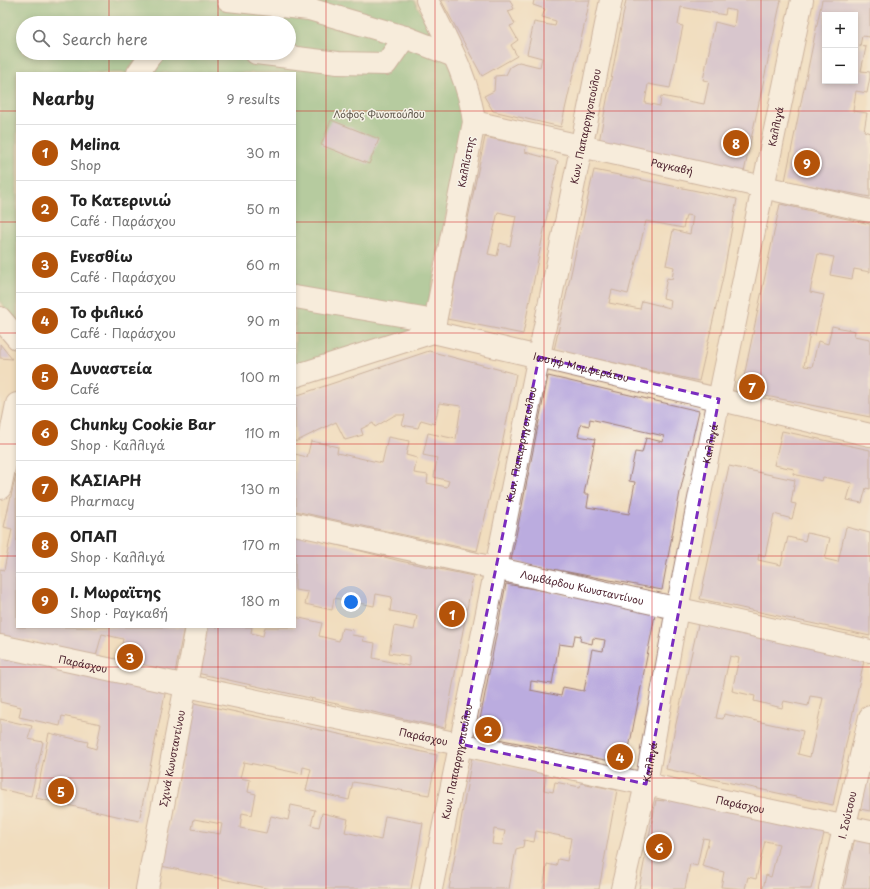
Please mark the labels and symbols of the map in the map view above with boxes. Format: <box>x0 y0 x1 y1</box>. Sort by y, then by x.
street label: Κων. Παπαρρηγοπούλου <box>566 67 604 185</box>
street label: Καλλιγά <box>764 105 787 148</box>
park label: Λόφος Φινοπούλου <box>333 106 425 121</box>
pin: 8 <box>723 128 749 158</box>
street label: Καλλίστης <box>453 135 478 189</box>
pin: 9 <box>794 148 820 178</box>
street label: Ραγκαβή <box>650 154 695 178</box>
street label: Ιωσήφ Μομφεράτου <box>532 348 631 385</box>
pin: 7 <box>739 372 765 402</box>
street label: Κων. Παπαρρηγοπούλου <box>502 385 540 503</box>
street label: Καλλιγά <box>698 422 721 465</box>
street label: Λομβάρδου Κωνσταντίνου <box>519 566 646 608</box>
your location <box>341 592 361 612</box>
pin: 1 <box>439 599 465 629</box>
pin: 3 <box>117 642 143 672</box>
street label: Παράσχου <box>57 651 109 676</box>
street label: Κων. Παπαρρηγοπούλου <box>437 702 475 821</box>
street label: Σχινά Κωνσταντίνου <box>155 708 188 808</box>
pin: 2 <box>475 715 501 745</box>
street label: Παράσχου <box>398 724 450 749</box>
street label: Καλλιγά <box>639 740 660 783</box>
pin: 4 <box>607 742 633 772</box>
pin: 5 <box>48 776 74 806</box>
street label: Ι. Σούτσου <box>834 789 860 840</box>
street label: Παράσχου <box>715 791 766 816</box>
pin: 6 <box>646 832 672 862</box>

